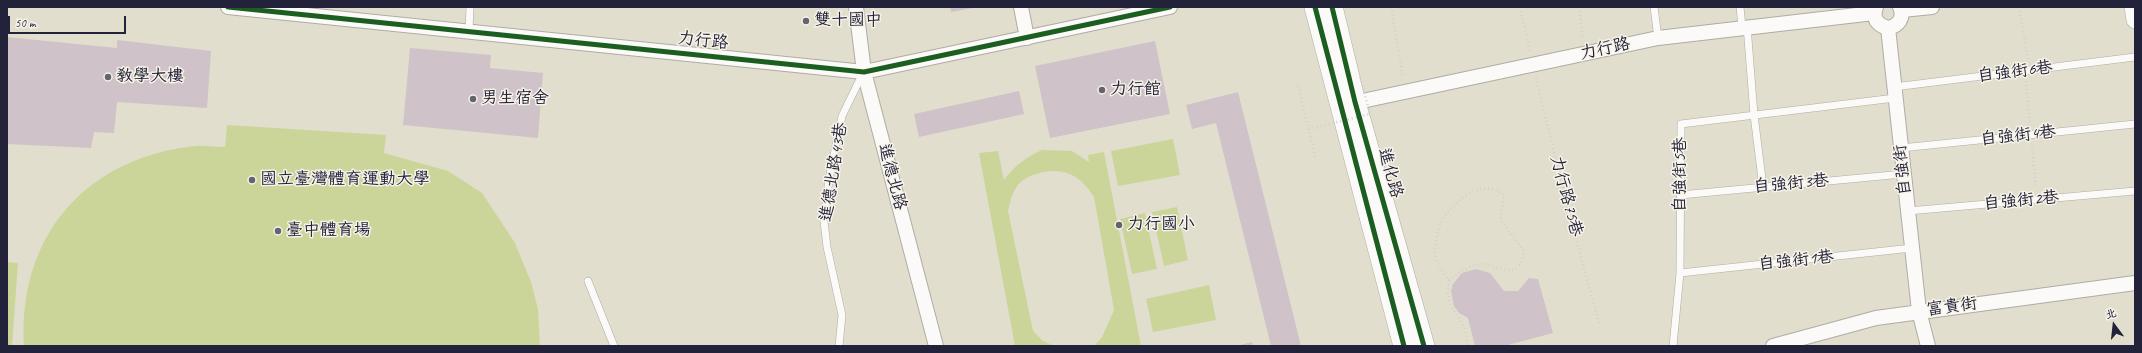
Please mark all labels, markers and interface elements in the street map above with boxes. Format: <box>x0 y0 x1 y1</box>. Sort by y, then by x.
scale bar <box>10 8 128 34</box>
place label: 雙十國中 <box>814 11 882 31</box>
text: 50 m <box>15 15 35 31</box>
marker: 雙十國中 <box>801 16 811 26</box>
street label: 力行路 <box>677 28 729 54</box>
street label: 力行路 <box>1578 34 1632 64</box>
street label: 自強街6巷 <box>1976 57 2054 87</box>
place label: 教學大樓 <box>116 67 184 87</box>
marker: 教學大樓 <box>103 72 113 82</box>
place label: 力行館 <box>1110 80 1161 100</box>
marker: 力行館 <box>1097 85 1107 95</box>
place label: 男生宿舍 <box>481 89 549 109</box>
marker: 男生宿舍 <box>468 94 478 104</box>
street label: 進德北路43巷 <box>816 121 852 223</box>
street label: 自強街4巷 <box>1979 122 2057 150</box>
street label: 自強街5巷 <box>1671 137 1691 213</box>
street label: 進德北路 <box>873 142 911 212</box>
street label: 自強街 <box>1890 144 1916 196</box>
street label: 進化路 <box>1373 146 1407 200</box>
street label: 力行路75巷 <box>1545 153 1587 239</box>
place label: 國立臺灣體育運動大學 <box>260 170 430 190</box>
street label: 自強街3巷 <box>1752 171 1830 197</box>
marker: 國立臺灣體育運動大學 <box>247 175 257 185</box>
street label: 自強街2巷 <box>1982 188 2060 214</box>
place label: 力行國小 <box>1127 215 1195 235</box>
marker: 力行國小 <box>1114 220 1124 230</box>
place label: 臺中體育場 <box>286 221 371 241</box>
marker: 臺中體育場 <box>273 226 283 236</box>
street label: 自強街1巷 <box>1757 247 1835 275</box>
street label: 富貴街 <box>1925 293 1979 321</box>
north arrow <box>2094 305 2134 345</box>
text: 北 <box>2104 305 2118 322</box>

